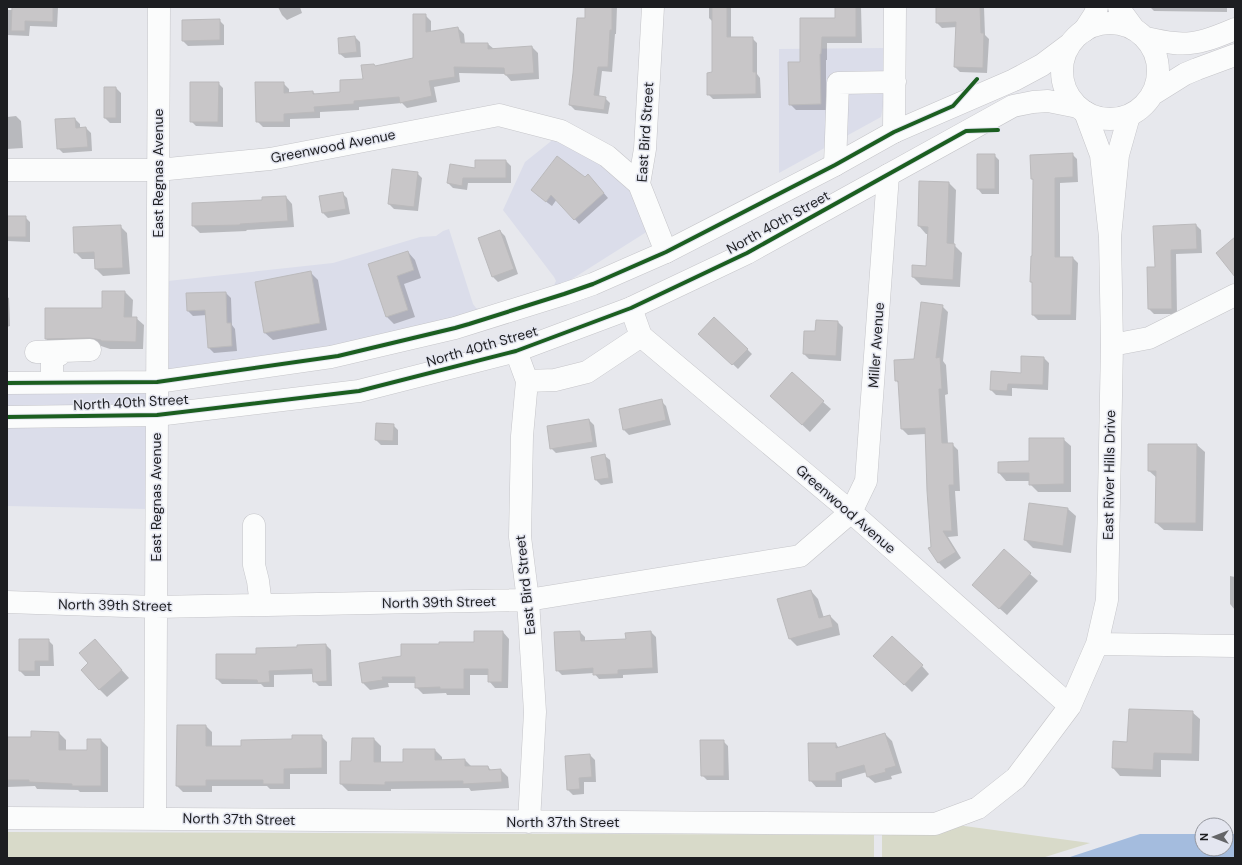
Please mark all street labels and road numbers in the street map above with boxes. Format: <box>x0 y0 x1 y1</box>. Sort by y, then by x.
street label: East Bird Street <box>633 81 657 183</box>
street label: East Regnas Avenue <box>149 108 167 238</box>
street label: Greenwood Avenue <box>269 125 397 167</box>
street label: North 40th Street <box>723 186 833 258</box>
street label: Miller Avenue <box>864 302 888 388</box>
street label: North 40th Street <box>424 321 540 371</box>
street label: North 40th Street <box>73 390 189 414</box>
street label: East River Hills Drive <box>1099 410 1119 540</box>
street label: East Regnas Avenue <box>147 432 165 562</box>
street label: Greenwood Avenue <box>792 461 900 557</box>
street label: East Bird Street <box>511 534 539 636</box>
street label: North 39th Street <box>382 592 496 612</box>
street label: North 39th Street <box>58 595 172 615</box>
street label: North 37th Street <box>182 809 296 829</box>
street label: North 37th Street <box>507 813 619 831</box>

